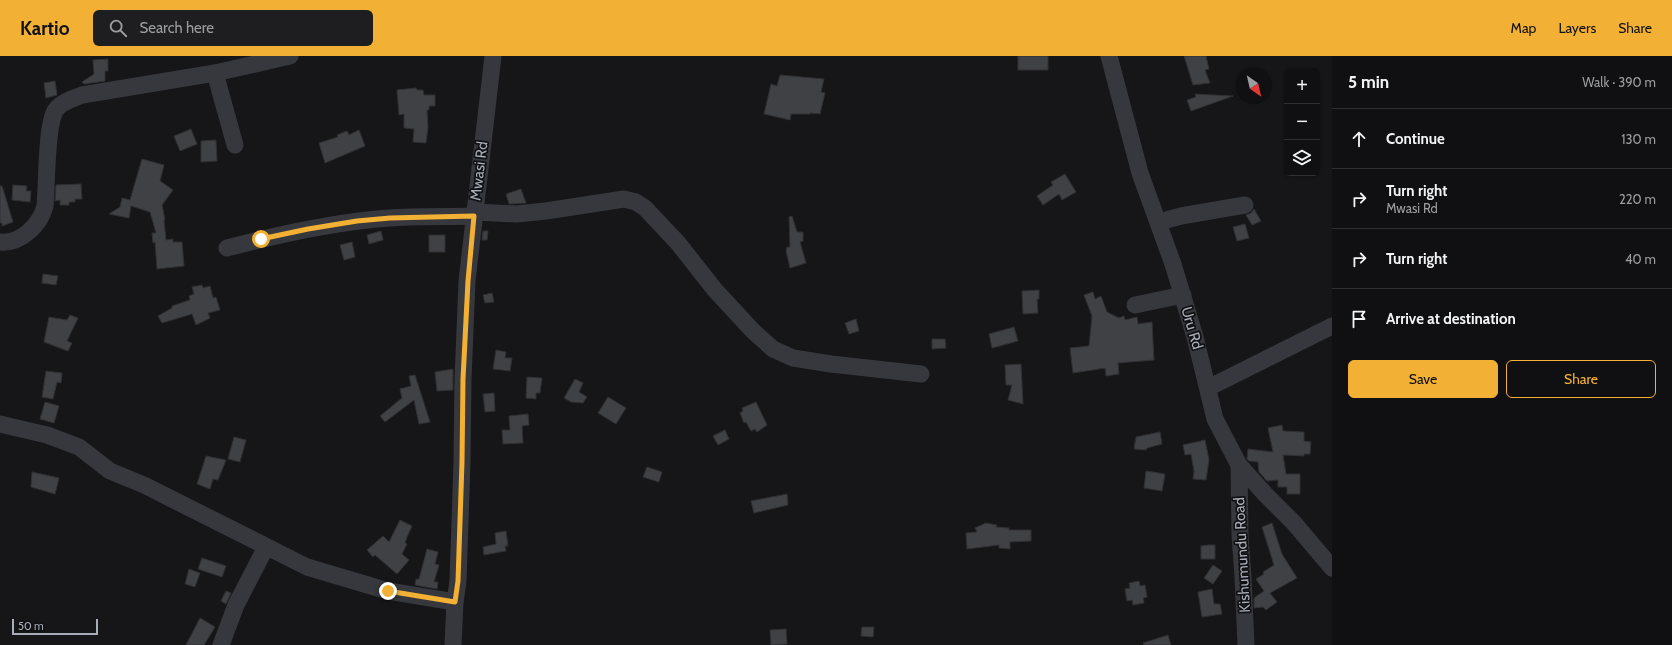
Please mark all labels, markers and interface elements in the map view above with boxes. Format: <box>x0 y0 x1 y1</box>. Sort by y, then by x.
search box <box>93 10 373 46</box>
text: Kartio <box>20 17 69 40</box>
icon: search <box>107 17 129 39</box>
text: Search here <box>139 19 214 37</box>
text: Map <box>1511 19 1536 37</box>
text: Layers <box>1558 19 1596 37</box>
text: Share <box>1618 19 1652 37</box>
north arrow <box>1236 68 1272 104</box>
map controls <box>1284 68 1320 176</box>
button: + <box>1284 68 1320 104</box>
text: 5 min <box>1348 72 1389 92</box>
text: Walk · 390 m <box>1582 74 1656 90</box>
button: − <box>1284 104 1320 140</box>
icon: ahead <box>1348 128 1370 150</box>
text: Continue <box>1386 130 1445 148</box>
text: 130 m <box>1621 131 1656 147</box>
street label: Mwasi Rd <box>466 140 492 202</box>
button: layers <box>1284 140 1320 176</box>
text: Turn right <box>1386 182 1447 200</box>
icon: right <box>1348 188 1370 210</box>
text: 220 m <box>1619 191 1656 207</box>
text: Mwasi Rd <box>1386 200 1438 216</box>
route start <box>252 230 270 248</box>
icon: right <box>1348 248 1370 270</box>
text: Turn right <box>1386 250 1447 268</box>
text: 40 m <box>1625 251 1656 267</box>
street label: Uru Rd <box>1177 305 1207 351</box>
icon: arrive <box>1348 308 1370 330</box>
text: Arrive at destination <box>1386 310 1516 328</box>
button: Save <box>1348 360 1498 398</box>
button: Share <box>1506 360 1656 398</box>
street label: Kishumundu Road <box>1230 497 1254 613</box>
route end <box>379 582 397 600</box>
scale bar <box>12 617 98 636</box>
text: 50 m <box>18 619 44 633</box>

